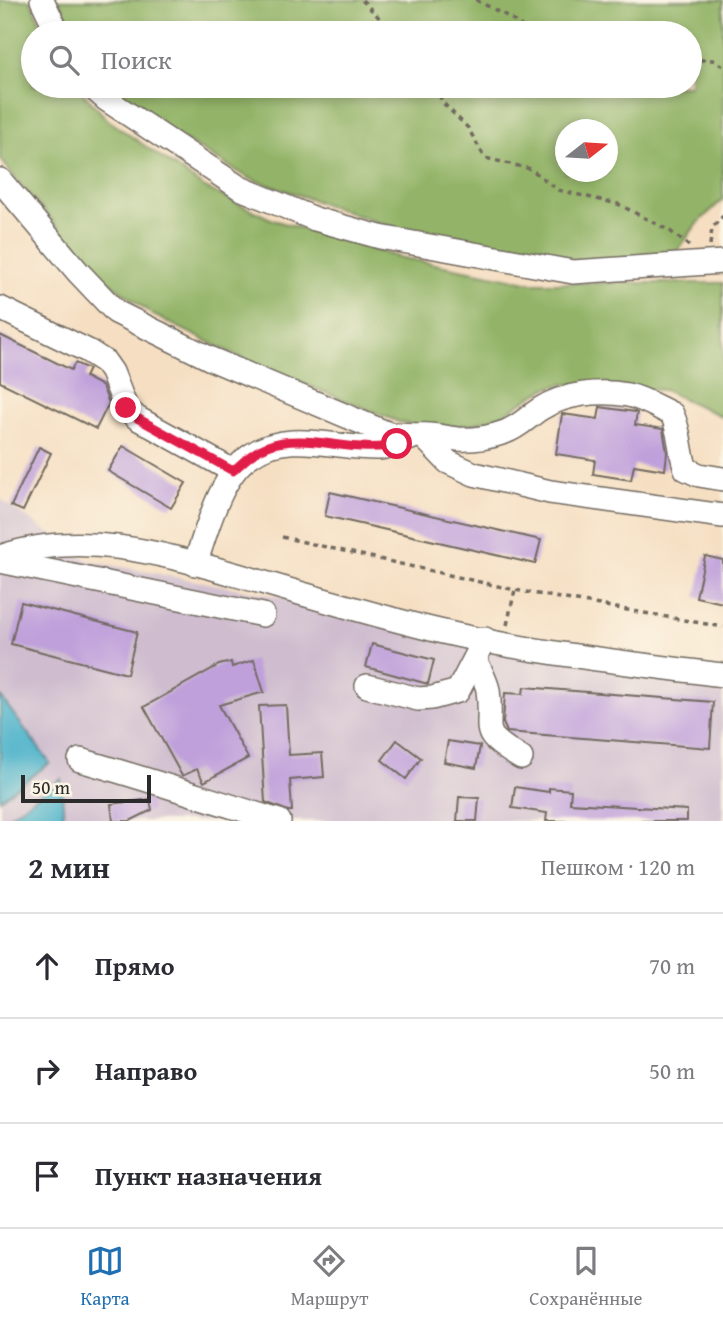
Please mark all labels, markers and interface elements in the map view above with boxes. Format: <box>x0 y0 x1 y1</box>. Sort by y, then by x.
search box <box>21 21 702 98</box>
text: Поиск <box>101 40 172 79</box>
icon: search <box>45 41 83 79</box>
north arrow <box>555 119 618 182</box>
route end <box>110 392 141 423</box>
route start <box>381 428 412 459</box>
scale bar <box>21 772 150 804</box>
text: 50 m <box>32 773 70 801</box>
text: 2 мин <box>28 845 110 889</box>
text: Пешком · 120 m <box>541 850 695 883</box>
text: Прямо <box>95 946 175 985</box>
icon: ahead <box>28 947 66 985</box>
text: 70 m <box>649 949 695 982</box>
text: Направо <box>95 1051 197 1090</box>
icon: right <box>28 1052 66 1090</box>
text: 50 m <box>649 1054 695 1087</box>
text: Пункт назначения <box>95 1156 322 1195</box>
icon: arrive <box>28 1157 66 1195</box>
tab: Карта <box>80 1242 130 1312</box>
tab: Маршрут <box>291 1242 368 1312</box>
tab: Сохранённые <box>529 1242 642 1312</box>

